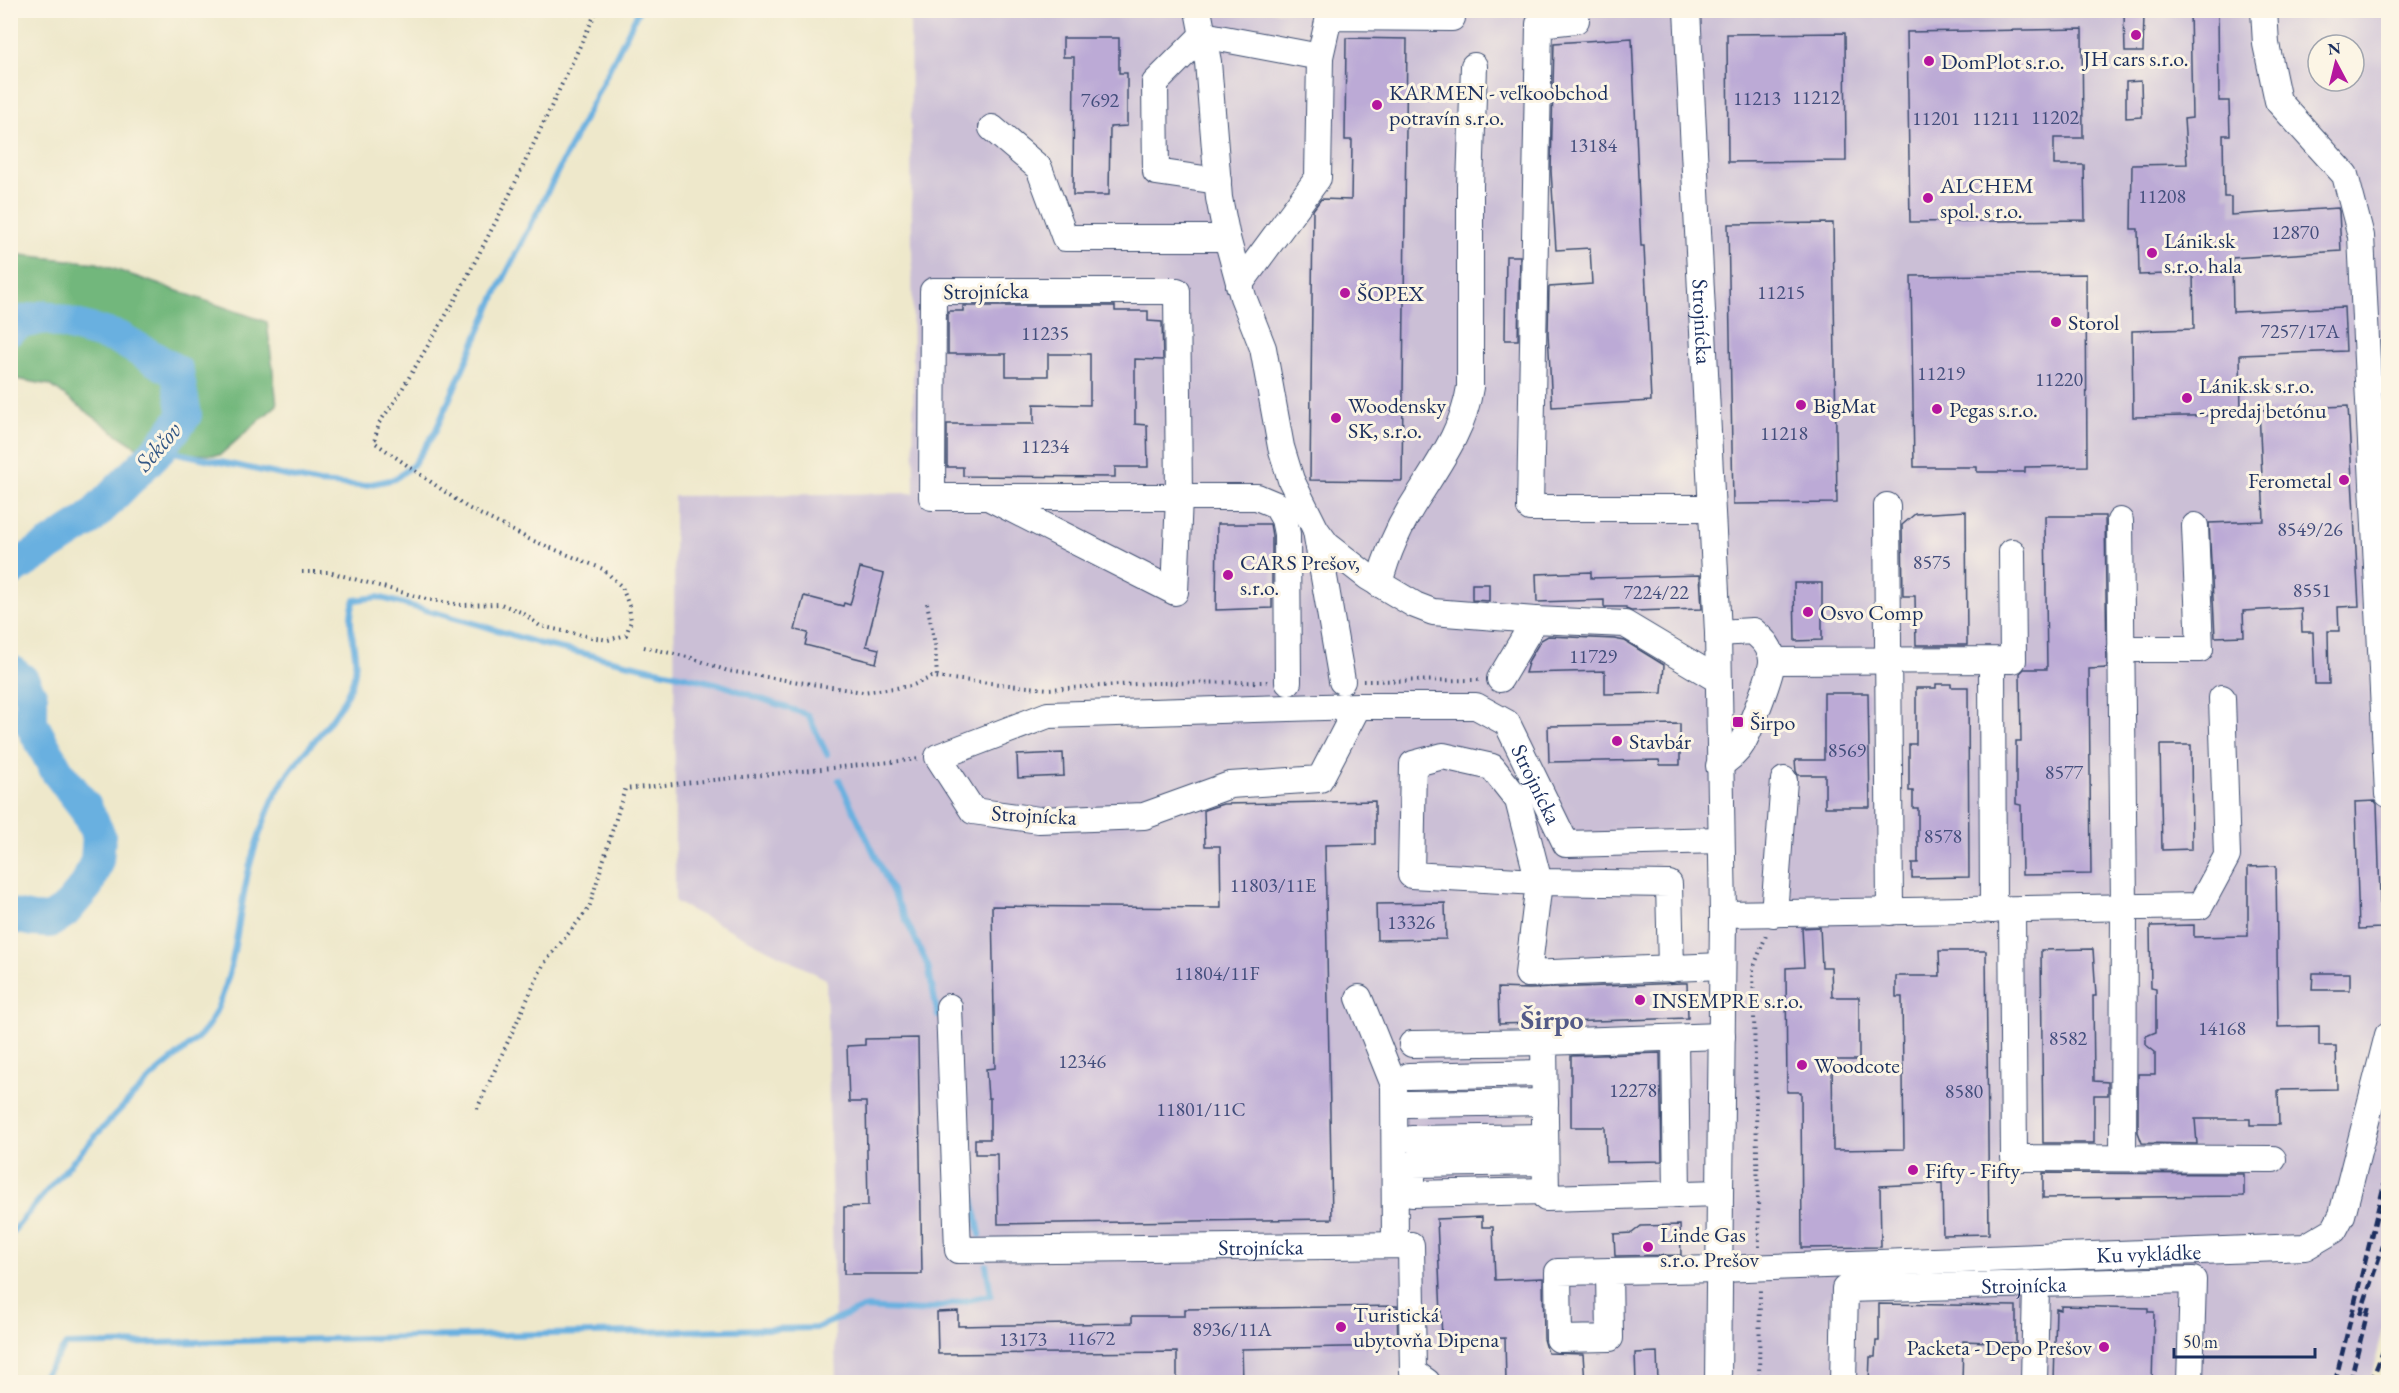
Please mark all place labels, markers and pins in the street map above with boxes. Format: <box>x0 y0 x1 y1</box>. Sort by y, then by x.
marker: JH cars s.r.o. <box>2129 28 2143 42</box>
place label: JH cars s.r.o. <box>2081 44 2189 73</box>
place label: DomPlot s.r.o. <box>1941 47 2065 76</box>
marker: DomPlot s.r.o. <box>1922 54 1936 68</box>
place label: KARMEN - veľkoobchod potravín s.r.o. <box>1389 78 1609 132</box>
marker: KARMEN - veľkoobchod potravín s.r.o. <box>1370 98 1384 112</box>
place label: ALCHEM spol. s r.o. <box>1939 171 2034 225</box>
marker: ALCHEM spol. s r.o. <box>1921 191 1935 205</box>
place label: Lánik.sk s.r.o. hala <box>2164 226 2242 280</box>
marker: Lánik.sk s.r.o. hala <box>2145 246 2159 260</box>
place label: ŠOPEX <box>1357 279 1425 308</box>
marker: ŠOPEX <box>1338 286 1352 300</box>
place label: Storol <box>2068 308 2119 337</box>
marker: Storol <box>2049 315 2063 329</box>
place label: Lánik.sk s.r.o. - predaj betónu <box>2199 371 2327 425</box>
place label: Woodensky SK, s.r.o. <box>1348 391 1446 445</box>
place label: BigMat <box>1813 391 1876 420</box>
marker: Lánik.sk s.r.o. - predaj betónu <box>2180 391 2194 405</box>
place label: Pegas s.r.o. <box>1949 395 2038 424</box>
marker: BigMat <box>1794 398 1808 412</box>
marker: Pegas s.r.o. <box>1930 402 1944 416</box>
marker: Woodensky SK, s.r.o. <box>1329 411 1343 425</box>
place label: Ferometal <box>2248 466 2332 495</box>
marker: Ferometal <box>2337 473 2351 487</box>
place label: CARS Prešov, s.r.o. <box>1240 548 1360 602</box>
marker: CARS Prešov, s.r.o. <box>1221 568 1235 582</box>
place label: Osvo Comp <box>1820 598 1923 627</box>
marker: Osvo Comp <box>1801 605 1815 619</box>
place label: Širpo <box>1750 708 1795 737</box>
marker: Širpo <box>1731 715 1745 729</box>
place label: Stavbár <box>1629 727 1692 756</box>
marker: Stavbár <box>1610 734 1624 748</box>
place label: INSEMPRE s.r.o. <box>1652 986 1803 1015</box>
marker: INSEMPRE s.r.o. <box>1633 993 1647 1007</box>
place label: Woodcote <box>1814 1051 1900 1080</box>
marker: Woodcote <box>1795 1058 1809 1072</box>
place label: Fifty - Fifty <box>1925 1156 2021 1185</box>
marker: Fifty - Fifty <box>1906 1163 1920 1177</box>
place label: Linde Gas s.r.o. Prešov <box>1660 1220 1760 1274</box>
marker: Linde Gas s.r.o. Prešov <box>1641 1240 1655 1254</box>
place label: Turistická ubytovňa Dipena <box>1353 1300 1500 1354</box>
marker: Turistická ubytovňa Dipena <box>1334 1320 1348 1334</box>
place label: Packeta - Depo Prešov <box>1907 1333 2092 1362</box>
marker: Packeta - Depo Prešov <box>2097 1340 2111 1354</box>

